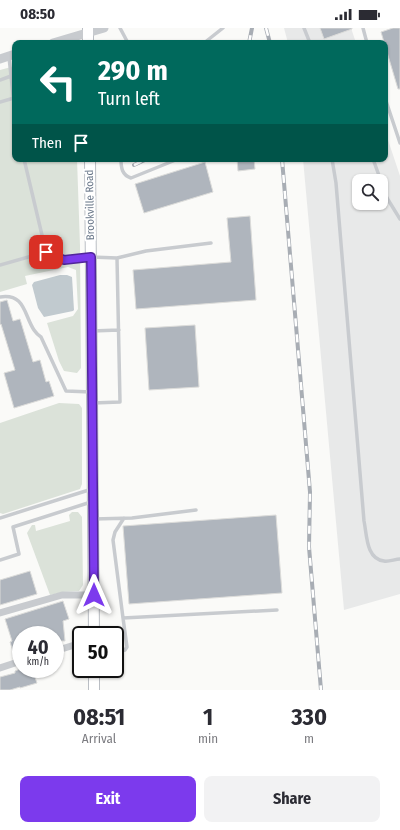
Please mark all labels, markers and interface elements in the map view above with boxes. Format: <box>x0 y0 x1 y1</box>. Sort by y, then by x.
text: 08:50 <box>20 5 55 23</box>
text: 290 m <box>98 54 168 87</box>
icon: left <box>32 56 84 108</box>
text: Turn left <box>98 88 160 110</box>
icon: arrive <box>70 132 92 154</box>
text: Then <box>32 134 62 152</box>
street label: Brookville Road <box>83 170 97 240</box>
map controls <box>352 174 388 210</box>
button: search <box>352 174 388 210</box>
pin <box>29 235 63 269</box>
icon: arrive <box>35 241 57 263</box>
position arrow <box>73 574 115 616</box>
speed limit sign: 50 <box>72 626 124 678</box>
text: 40 <box>27 635 49 659</box>
text: km/h <box>27 656 49 668</box>
text: 08:51 <box>73 703 125 731</box>
text: 1 <box>203 703 213 731</box>
text: 330 <box>291 703 327 731</box>
text: Arrival <box>82 731 116 746</box>
text: min <box>198 731 218 746</box>
text: m <box>304 731 314 746</box>
button: Exit <box>20 776 196 822</box>
button: Share <box>204 776 380 822</box>

